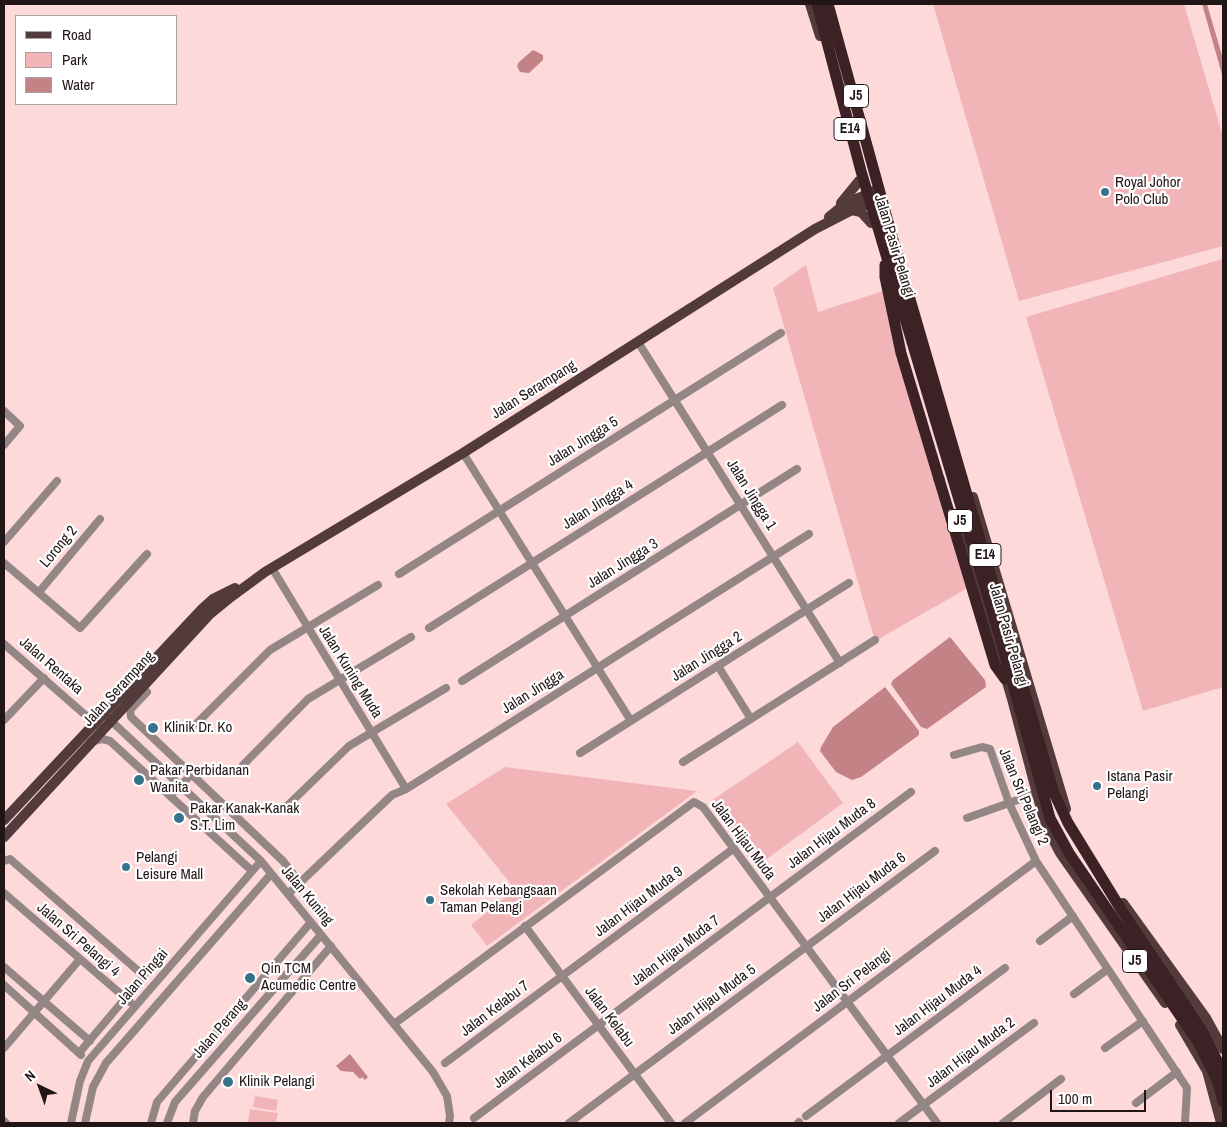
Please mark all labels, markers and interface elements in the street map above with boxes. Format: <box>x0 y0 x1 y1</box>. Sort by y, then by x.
legend <box>15 15 178 105</box>
text: Road <box>62 24 91 45</box>
text: Park <box>62 49 87 70</box>
text: Water <box>62 74 94 95</box>
road number: J5 <box>844 84 868 108</box>
road number: E14 <box>834 118 866 140</box>
place label: Royal Johor Polo Club <box>1115 174 1181 209</box>
marker: Royal Johor Polo Club <box>1099 186 1111 198</box>
street label: Jalan Pasir Pelangi <box>870 192 918 300</box>
street label: Jalan Serampang <box>488 357 580 423</box>
street label: Jalan Jingga 5 <box>544 413 622 471</box>
street label: Jalan Jingga 1 <box>722 456 780 534</box>
street label: Jalan Jingga 4 <box>559 476 637 534</box>
road number: J5 <box>948 510 972 532</box>
street label: Lorong 2 <box>37 523 81 571</box>
street label: Jalan Jingga 3 <box>584 535 662 593</box>
road number: E14 <box>969 544 1001 566</box>
street label: Jalan Pasir Pelangi <box>985 581 1031 689</box>
street label: Jalan Kuning Muda <box>314 622 386 722</box>
street label: Jalan Jingga 2 <box>668 628 746 686</box>
street label: Jalan Rentaka <box>15 633 87 699</box>
street label: Jalan Serampang <box>80 648 158 730</box>
street label: Jalan Jingga <box>499 666 567 718</box>
place label: Klinik Dr. Ko <box>164 719 232 737</box>
marker: Klinik Dr. Ko <box>146 721 160 735</box>
street label: Jalan Sri Pelangi 2 <box>994 746 1052 848</box>
place label: Pakar Perbidanan Wanita <box>150 762 249 797</box>
place label: Istana Pasir Pelangi <box>1107 768 1173 803</box>
marker: Pakar Perbidanan Wanita <box>132 773 146 787</box>
marker: Istana Pasir Pelangi <box>1091 780 1103 792</box>
street label: Jalan Hijau Muda 8 <box>784 795 880 873</box>
street label: Jalan Hijau Muda <box>707 796 779 884</box>
place label: Pakar Kanak-Kanak S.T. Lim <box>190 800 299 835</box>
marker: Pakar Kanak-Kanak S.T. Lim <box>172 811 186 825</box>
place label: Pelangi Leisure Mall <box>136 849 203 884</box>
street label: Jalan Hijau Muda 6 <box>814 849 910 927</box>
marker: Pelangi Leisure Mall <box>120 861 132 873</box>
street label: Jalan Kuning <box>277 863 337 929</box>
street label: Jalan Hijau Muda 9 <box>591 863 687 941</box>
place label: Sekolah Kebangsaan Taman Pelangi <box>440 882 557 917</box>
marker: Sekolah Kebangsaan Taman Pelangi <box>424 894 436 906</box>
street label: Jalan Sri Pelangi 4 <box>33 899 123 981</box>
street label: Jalan Hijau Muda 7 <box>628 912 724 990</box>
street label: Jalan Pingai <box>114 945 172 1009</box>
street label: Jalan Sri Pelangi <box>809 946 895 1016</box>
road number: J5 <box>1122 949 1148 972</box>
place label: Qin TCM Acumedic Centre <box>261 960 356 995</box>
street label: Jalan Hijau Muda 5 <box>664 961 760 1039</box>
street label: Jalan Hijau Muda 4 <box>890 962 986 1040</box>
marker: Qin TCM Acumedic Centre <box>243 971 257 985</box>
street label: Jalan Kelabu 7 <box>457 977 533 1041</box>
street label: Jalan Kelabu <box>580 983 638 1051</box>
street label: Jalan Perang <box>189 996 251 1062</box>
street label: Jalan Hijau Muda 2 <box>923 1014 1019 1092</box>
street label: Jalan Kelabu 6 <box>490 1029 566 1093</box>
north arrow <box>15 1062 65 1112</box>
text: N <box>21 1066 39 1085</box>
place label: Klinik Pelangi <box>239 1073 315 1091</box>
marker: Klinik Pelangi <box>221 1075 235 1089</box>
scale bar <box>1052 1080 1148 1112</box>
text: 100 m <box>1058 1088 1092 1109</box>

